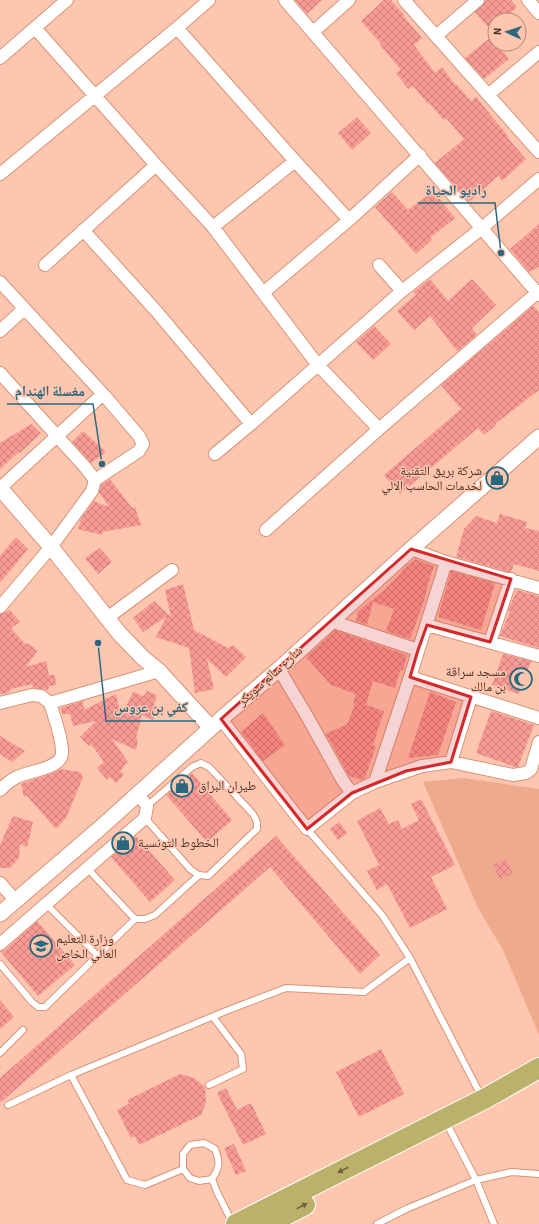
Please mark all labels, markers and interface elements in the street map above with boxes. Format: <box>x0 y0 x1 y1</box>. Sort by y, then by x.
north arrow <box>487 12 527 52</box>
text: N <box>490 27 505 36</box>
callout: راديو الحياة <box>418 177 495 203</box>
text: راديو الحياة <box>425 181 487 201</box>
callout: مغسلة الهندام <box>7 378 93 404</box>
text: مغسلة الهندام <box>15 382 85 402</box>
place label: شركة بريق التقنية لخدمات الحاسب الالي <box>381 462 482 496</box>
shop icon: شركة بريق التقنية لخدمات الحاسب الالي <box>484 465 510 491</box>
street label: شارع سالم سويكر <box>233 642 306 711</box>
place label: مسجد سراقة بن مالك <box>446 663 506 696</box>
mosque icon: مسجد سراقة بن مالك <box>508 666 534 692</box>
callout: كفي بن عروس <box>106 695 196 721</box>
text: كفي بن عروس <box>114 698 188 718</box>
shop icon: طيران البراق <box>169 773 195 799</box>
place label: طيران البراق <box>198 777 256 795</box>
shop icon: الخطوط التونسية <box>110 830 136 856</box>
place label: الخطوط التونسية <box>138 834 219 852</box>
place label: وزارة التعليم العالي الخاص <box>56 930 117 964</box>
school or university icon: وزارة التعليم العالي الخاص <box>28 933 54 959</box>
one-way arrow <box>337 1167 349 1173</box>
one-way arrow <box>297 1203 308 1209</box>

